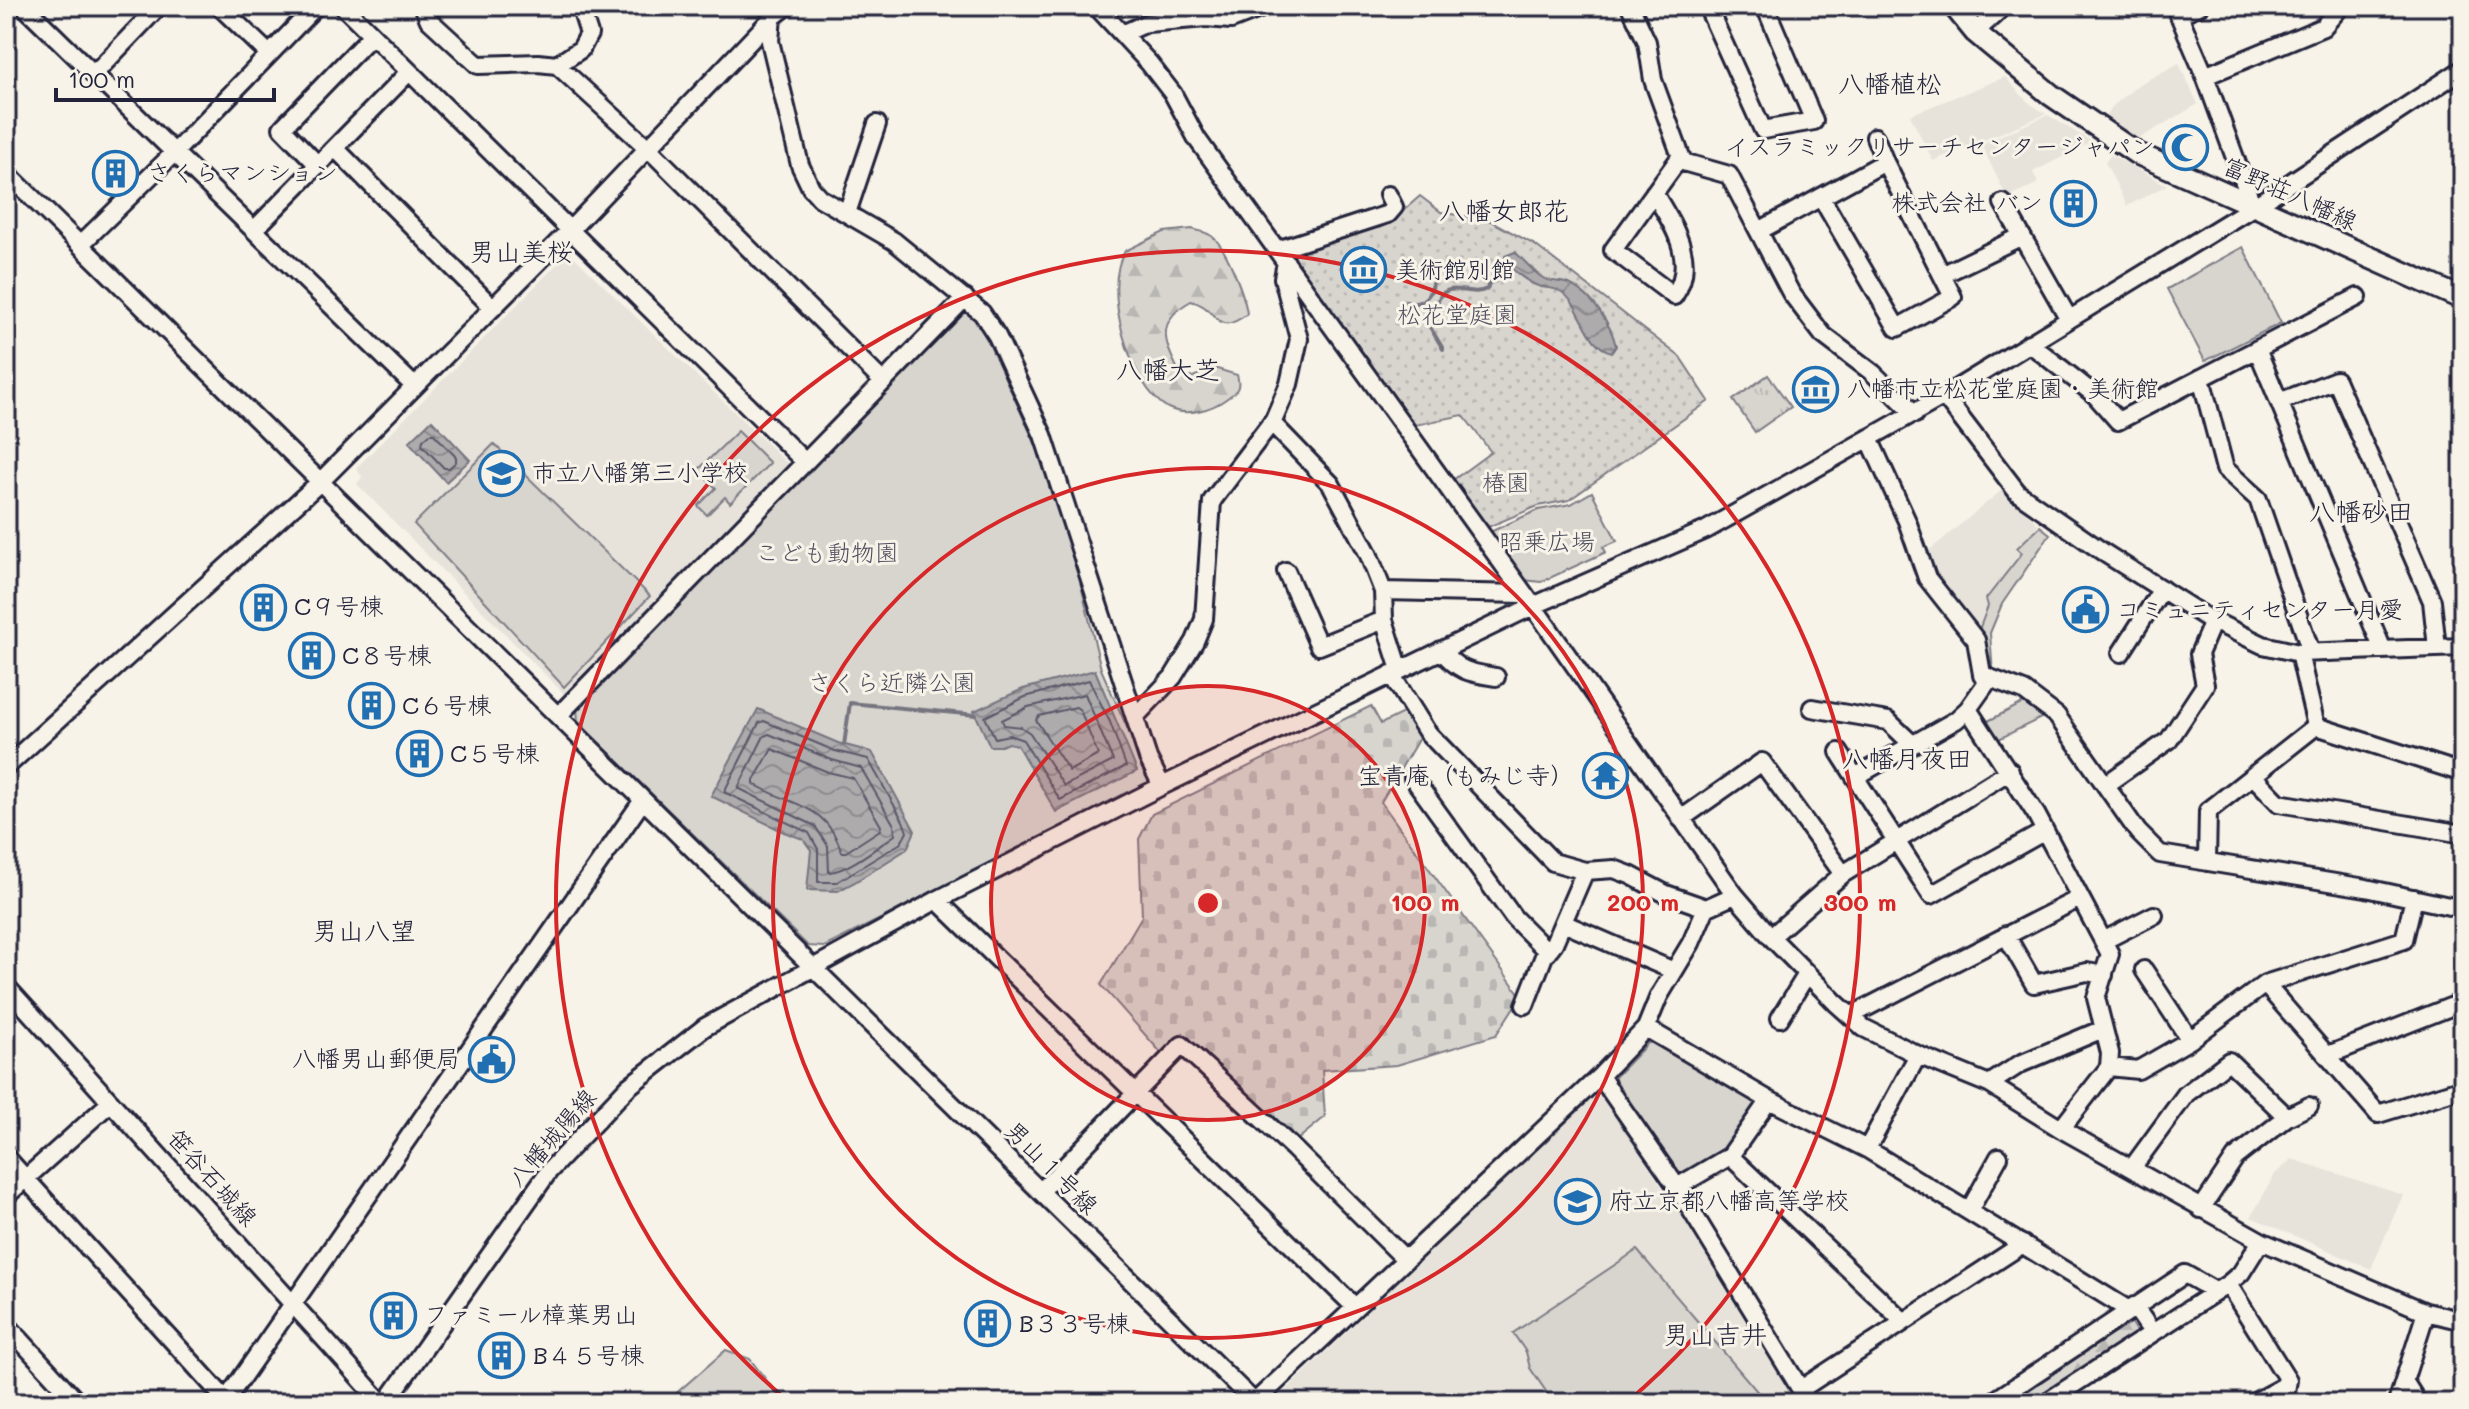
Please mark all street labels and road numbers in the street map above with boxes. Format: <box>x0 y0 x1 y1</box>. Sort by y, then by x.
street label: 富野荘八幡線 <box>2219 149 2363 236</box>
street label: 八幡城陽線 <box>500 1082 602 1192</box>
street label: 男山１号線 <box>999 1114 1105 1220</box>
street label: 笹谷石城線 <box>161 1122 265 1232</box>

